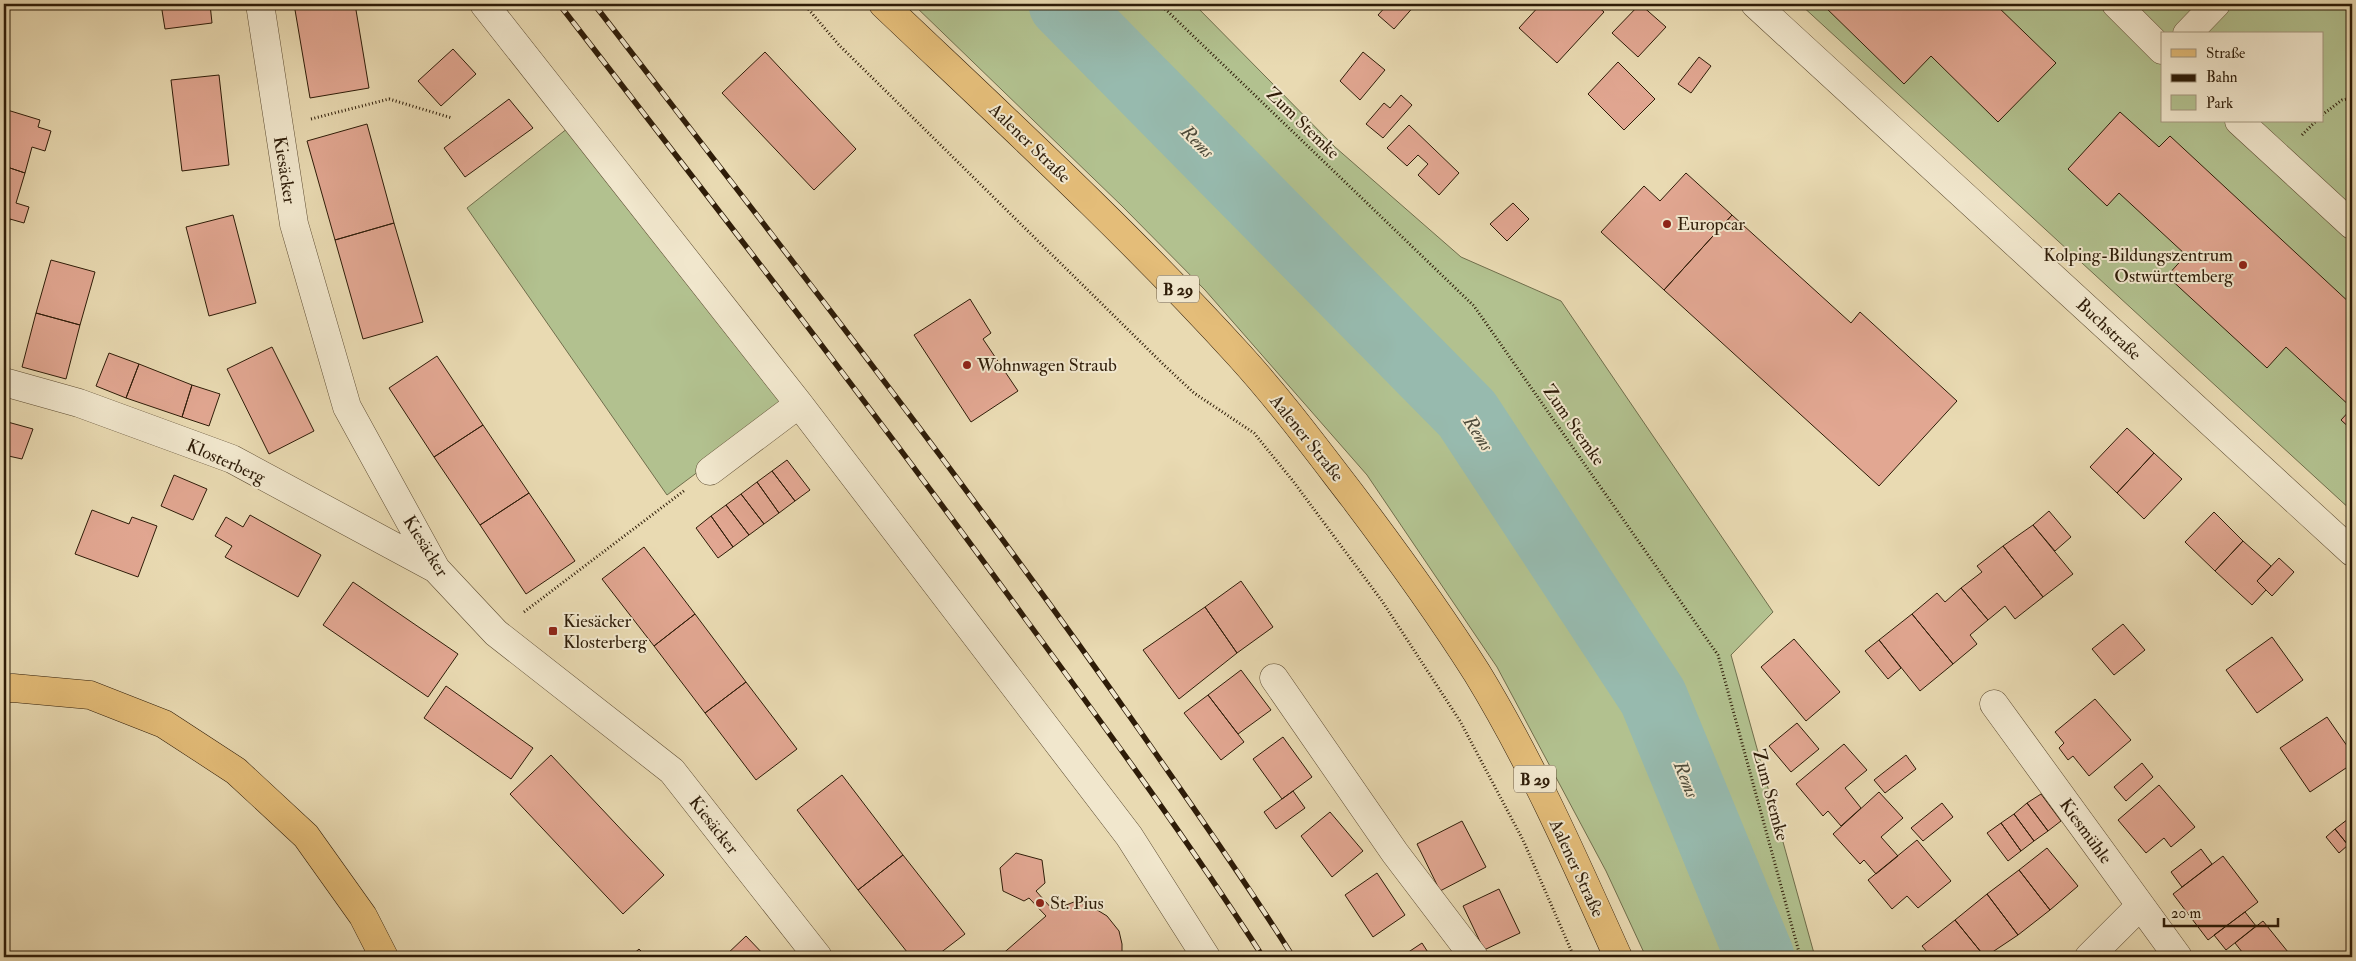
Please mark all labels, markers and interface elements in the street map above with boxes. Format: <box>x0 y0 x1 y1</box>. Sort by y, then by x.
legend <box>2161 32 2324 122</box>
text: Straße <box>2206 44 2245 63</box>
text: Bahn <box>2206 68 2238 87</box>
street label: Zum Stemke <box>1261 83 1345 165</box>
text: Park <box>2206 94 2233 113</box>
street label: Aalener Straße <box>983 98 1076 189</box>
water label: Rems <box>1175 119 1220 164</box>
street label: Kiesäcker <box>268 135 301 206</box>
place label: Europcar <box>1677 213 1745 236</box>
marker: Europcar <box>1661 218 1673 230</box>
place label: Kolping-Bildungszentrum Ostwürttemberg <box>2043 244 2234 288</box>
marker: Kolping-Bildungszentrum Ostwürttemberg <box>2237 259 2249 271</box>
road number: B 29 <box>1157 276 1199 302</box>
street label: Buchstraße <box>2071 293 2147 366</box>
place label: Wohnwagen Straub <box>976 354 1117 377</box>
marker: Wohnwagen Straub <box>961 359 973 371</box>
street label: Zum Stemke <box>1537 380 1610 471</box>
street label: Aalener Straße <box>1264 389 1349 487</box>
water label: Rems <box>1457 410 1499 456</box>
street label: Klosterberg <box>183 434 270 489</box>
street label: Kiesäcker <box>398 511 454 582</box>
place label: Kiesäcker Klosterberg <box>563 610 648 654</box>
marker: Kiesäcker Klosterberg <box>547 625 559 637</box>
street label: Zum Stemke <box>1747 747 1794 844</box>
water label: Rems <box>1668 757 1705 802</box>
road number: B 29 <box>1514 766 1556 792</box>
street label: Kiesäcker <box>684 791 744 859</box>
street label: Kiesmühle <box>2054 794 2117 869</box>
street label: Aalener Straße <box>1543 815 1609 921</box>
place label: St. Pius <box>1050 892 1104 915</box>
scale bar <box>2164 896 2277 928</box>
marker: St. Pius <box>1034 897 1046 909</box>
text: 20 m <box>2171 904 2201 923</box>

